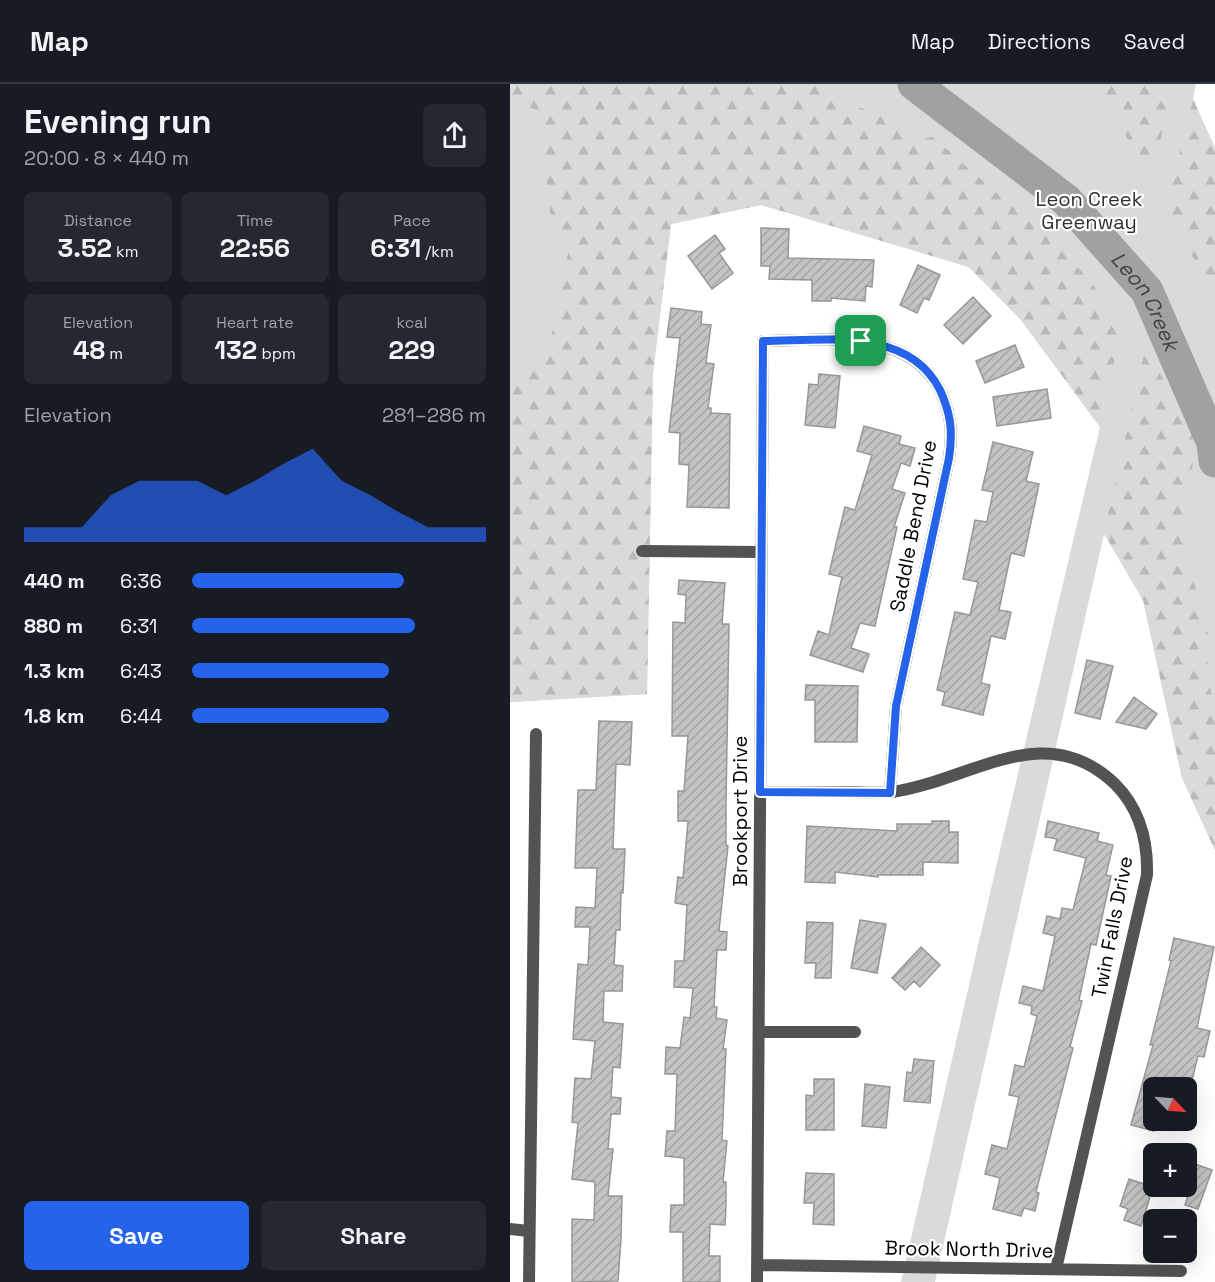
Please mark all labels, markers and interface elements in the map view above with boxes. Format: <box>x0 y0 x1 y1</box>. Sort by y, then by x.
text: Map <box>30 23 89 59</box>
text: Map <box>911 28 955 55</box>
text: Directions <box>988 28 1091 55</box>
text: Saved <box>1124 28 1185 55</box>
text: Evening run <box>24 101 212 143</box>
button: share <box>423 104 486 167</box>
text: 20:00 · 8 × 440 m <box>24 145 189 171</box>
park label: Leon Creek Greenway <box>1036 186 1143 235</box>
text: Distance <box>64 210 132 231</box>
text: Time <box>237 210 273 231</box>
text: Pace <box>393 210 431 231</box>
text: 3.52 <box>58 231 112 265</box>
text: 22:56 <box>220 231 290 265</box>
text: 6:31 <box>370 231 421 265</box>
text: km <box>112 241 138 262</box>
text: /km <box>421 241 454 262</box>
water label: Leon Creek <box>1105 246 1186 357</box>
text: Elevation <box>63 312 133 333</box>
text: Heart rate <box>216 312 294 333</box>
text: kcal <box>397 312 427 333</box>
pin <box>835 315 886 366</box>
icon: arrive <box>844 324 877 357</box>
text: 48 <box>73 333 105 367</box>
text: 132 <box>214 333 257 367</box>
text: 229 <box>389 333 435 367</box>
text: m <box>105 343 123 364</box>
text: bpm <box>257 343 296 364</box>
text: Elevation <box>24 402 112 428</box>
text: 281–286 m <box>382 402 486 428</box>
street label: Saddle Bend Drive <box>884 438 942 614</box>
text: 440 m <box>24 568 85 594</box>
text: 6:36 <box>120 568 162 594</box>
text: 880 m <box>24 613 83 639</box>
text: 6:31 <box>120 613 157 639</box>
text: 1.3 km <box>24 658 85 684</box>
text: 6:43 <box>120 658 162 684</box>
text: 1.8 km <box>24 703 84 729</box>
text: 6:44 <box>120 703 162 729</box>
street label: Brookport Drive <box>727 736 753 886</box>
street label: Twin Falls Drive <box>1085 854 1139 1000</box>
north arrow <box>1143 1077 1197 1131</box>
map controls <box>1143 1077 1197 1263</box>
button: + <box>1143 1143 1197 1197</box>
button: Save <box>24 1201 249 1270</box>
button: Share <box>261 1201 486 1270</box>
button: − <box>1143 1209 1197 1263</box>
street label: Brook North Drive <box>884 1235 1054 1263</box>

